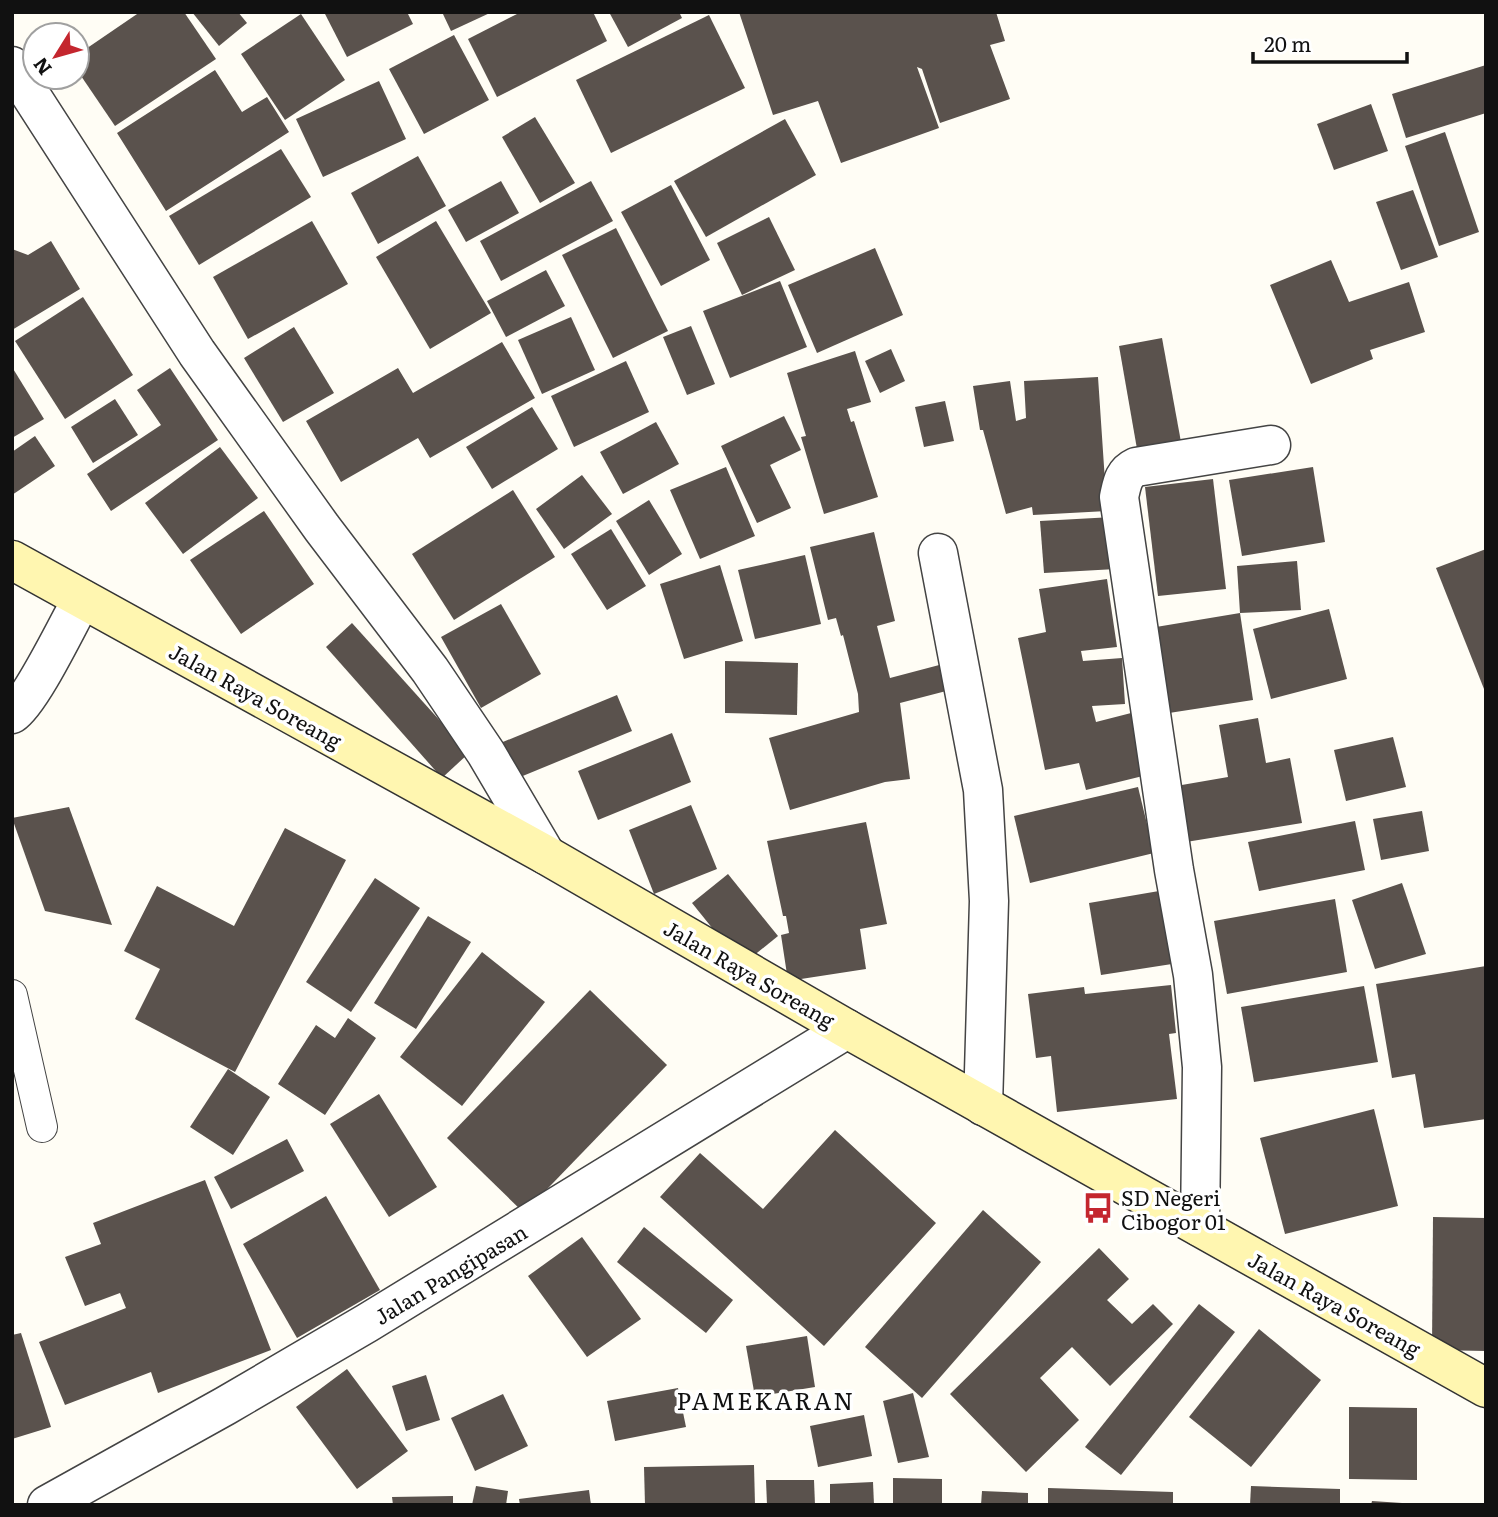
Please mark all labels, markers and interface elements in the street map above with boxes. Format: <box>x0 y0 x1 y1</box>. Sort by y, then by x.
north arrow <box>21 21 91 91</box>
scale bar <box>1253 21 1407 65</box>
text: 20 m <box>1264 27 1311 58</box>
text: N <box>26 52 58 82</box>
street label: Jalan Raya Soreang <box>164 635 348 755</box>
street label: Jalan Raya Soreang <box>659 911 841 1035</box>
place label: SD Negeri Cibogor 01 <box>1121 1181 1226 1236</box>
bus stop icon: SD Negeri Cibogor 01 <box>1081 1191 1115 1225</box>
street label: Jalan Pangipasan <box>368 1215 532 1331</box>
street label: Jalan Raya Soreang <box>1243 1243 1427 1363</box>
district label: PAMEKARAN <box>677 1382 855 1417</box>

